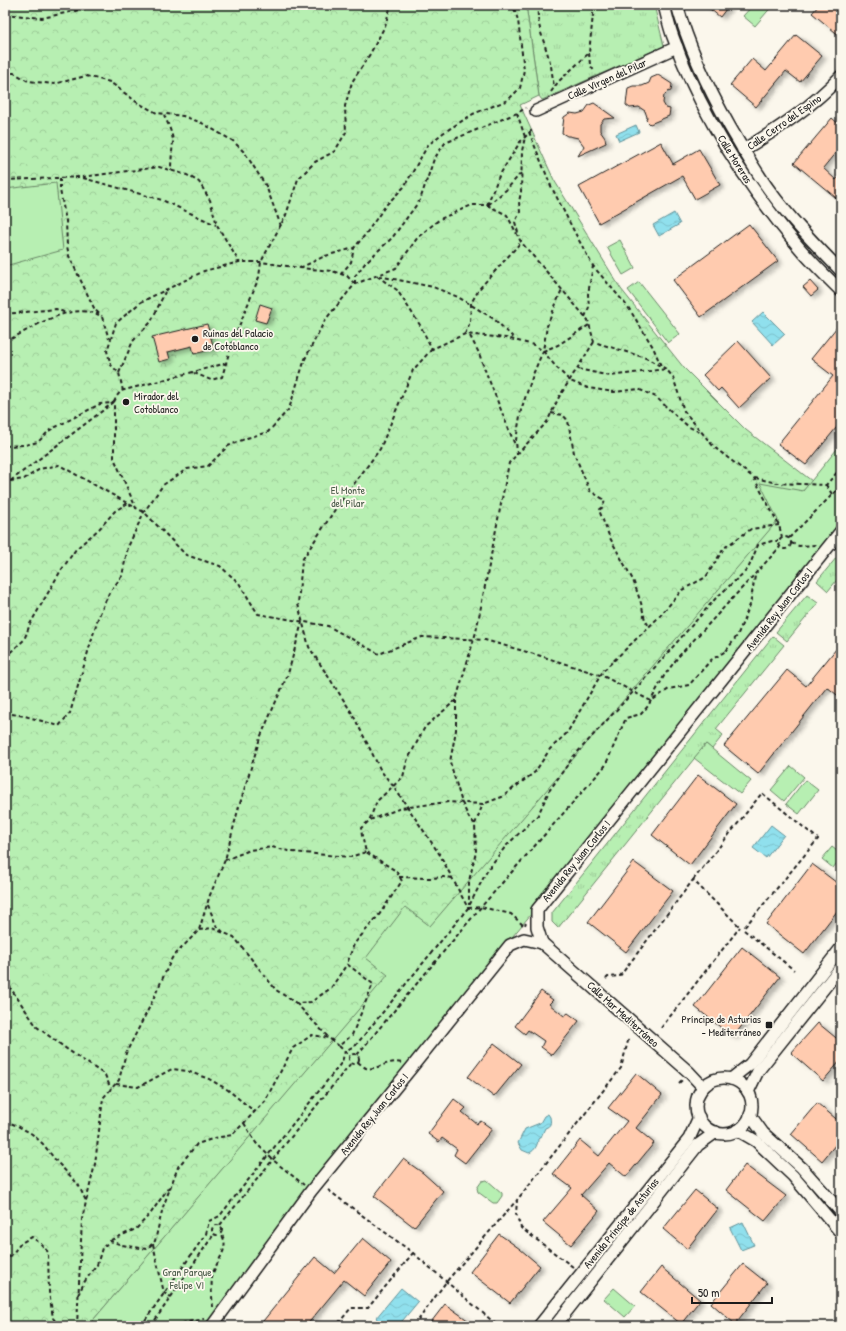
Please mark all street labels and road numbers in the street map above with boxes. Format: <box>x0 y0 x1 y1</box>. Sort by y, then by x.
street label: Calle Virgen del Pilar <box>565 55 649 103</box>
street label: Calle Cerro del Espino <box>744 91 824 153</box>
street label: Calle Moreras <box>715 132 755 186</box>
street label: Avenida Rey Juan Carlos I <box>742 565 816 653</box>
street label: Avenida Rey Juan Carlos I <box>539 817 613 905</box>
street label: Calle Mar Mediterráneo <box>584 978 662 1050</box>
street label: Avenida Rey Juan Carlos I <box>337 1070 411 1158</box>
street label: Avenida Príncipe de Asturias <box>580 1175 662 1271</box>

